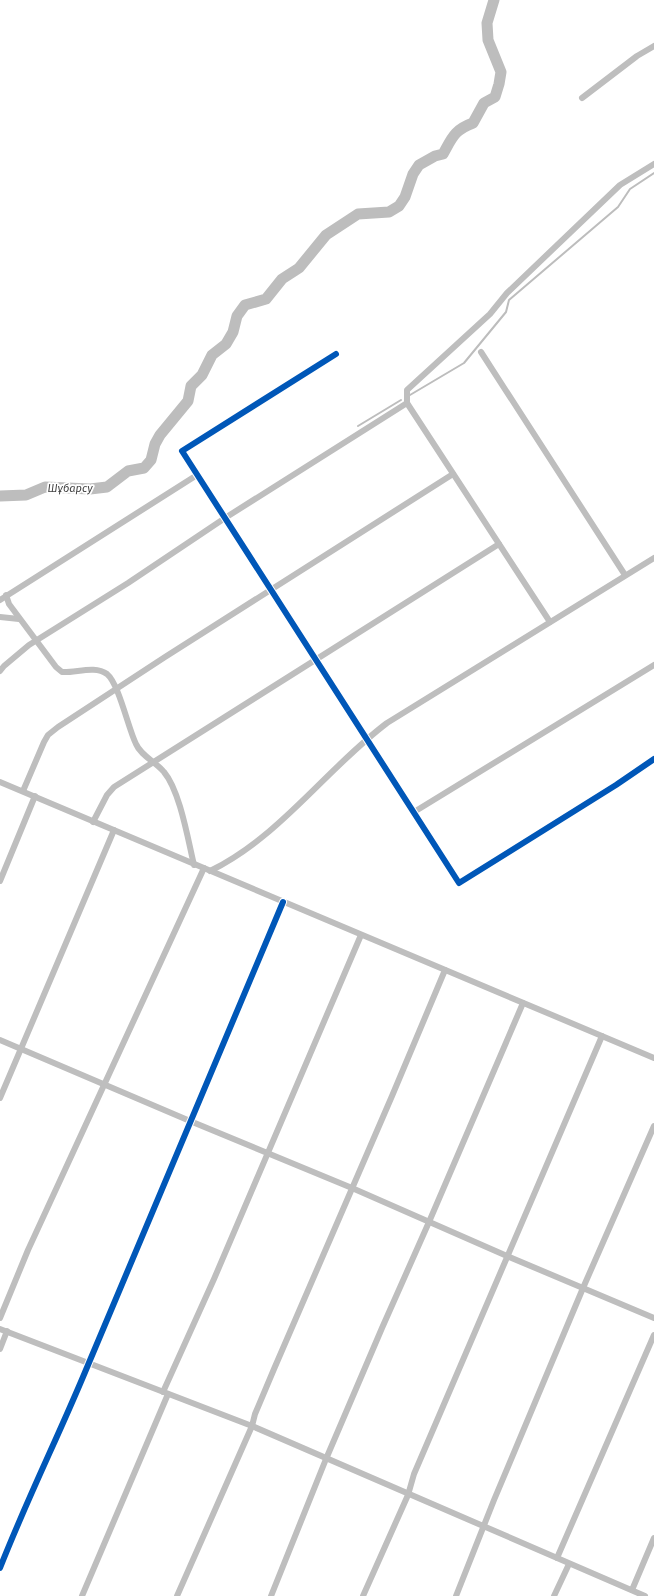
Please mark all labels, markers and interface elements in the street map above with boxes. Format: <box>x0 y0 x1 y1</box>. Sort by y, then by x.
water label: Шұбарсу <box>48 482 93 495</box>

